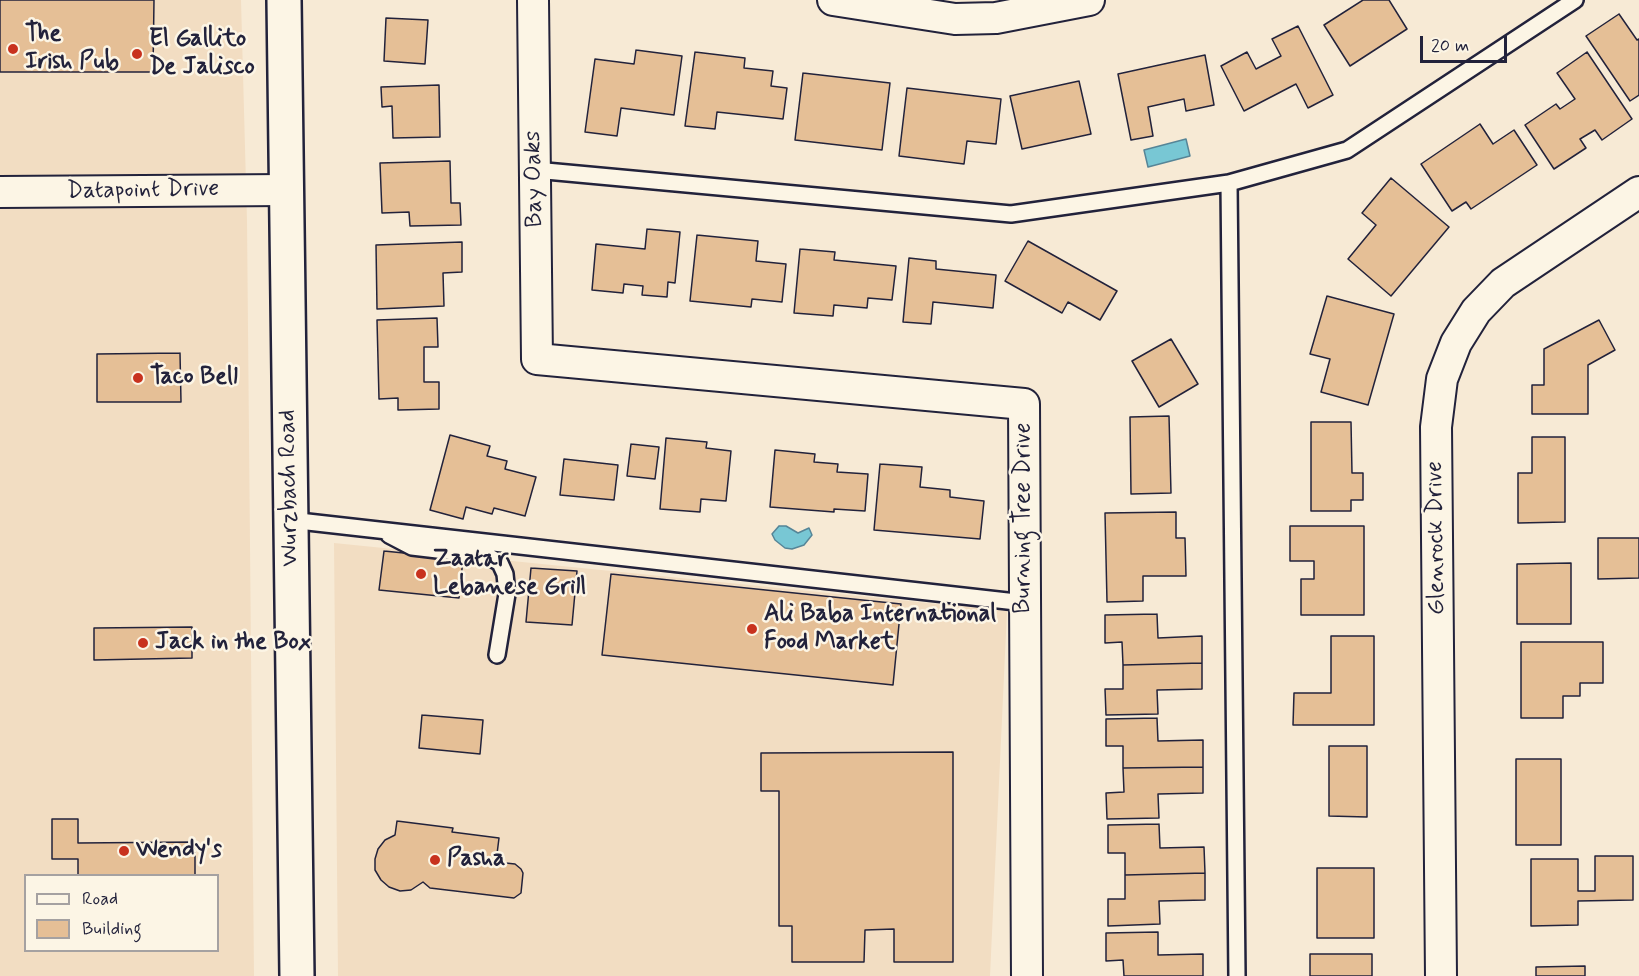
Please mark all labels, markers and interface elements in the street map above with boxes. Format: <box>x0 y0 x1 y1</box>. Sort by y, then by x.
place label: The Irish Pub <box>25 21 119 77</box>
scale bar <box>1423 24 1510 62</box>
place label: El Gallito De Jalisco <box>149 26 255 82</box>
text: 20 m <box>1431 34 1469 58</box>
marker: The Irish Pub <box>6 42 20 56</box>
marker: El Gallito De Jalisco <box>130 47 144 61</box>
street label: Bay Oaks <box>520 130 550 228</box>
street label: Datapoint Drive <box>66 175 220 207</box>
place label: Taco Bell <box>150 364 238 392</box>
marker: Taco Bell <box>131 371 145 385</box>
street label: Wurzbach Road <box>274 409 306 567</box>
street label: Burning Tree Drive <box>1010 422 1038 614</box>
street label: Glenrock Drive <box>1421 461 1453 615</box>
place label: Zaatar Lebanese Grill <box>433 546 586 602</box>
marker: Zaatar Lebanese Grill <box>414 567 428 581</box>
place label: Ali Baba International Food Market <box>764 601 996 657</box>
marker: Ali Baba International Food Market <box>745 622 759 636</box>
place label: Jack in the Box <box>155 629 311 657</box>
marker: Jack in the Box <box>136 636 150 650</box>
place label: Wendy's <box>136 837 222 865</box>
marker: Wendy's <box>117 844 131 858</box>
place label: Pasha <box>447 846 505 874</box>
marker: Pasha <box>428 853 442 867</box>
legend <box>24 874 219 952</box>
text: Road <box>82 887 118 911</box>
text: Building <box>82 917 142 941</box>

